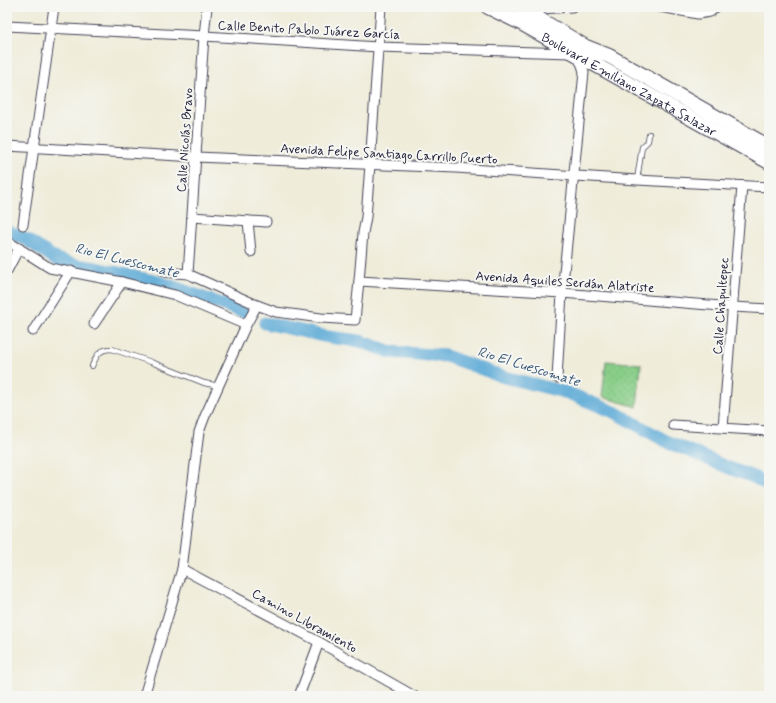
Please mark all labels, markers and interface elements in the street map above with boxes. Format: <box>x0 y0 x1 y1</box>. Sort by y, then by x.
street label: Calle Benito Pablo Juárez García <box>217 17 401 44</box>
street label: Boulevard Emiliano Zapata Salazar <box>538 29 720 141</box>
street label: Calle Nicolás Bravo <box>173 87 198 193</box>
street label: Avenida Felipe Santiago Carrillo Puerto <box>280 140 498 169</box>
water label: Rio El Cuescomate <box>73 239 181 283</box>
street label: Calle Chapultepec <box>710 257 733 355</box>
street label: Avenida Aquiles Serdán Alatriste <box>475 268 655 297</box>
water label: Rio El Cuescomate <box>475 343 583 391</box>
street label: Camino Libramiento <box>249 585 360 657</box>

